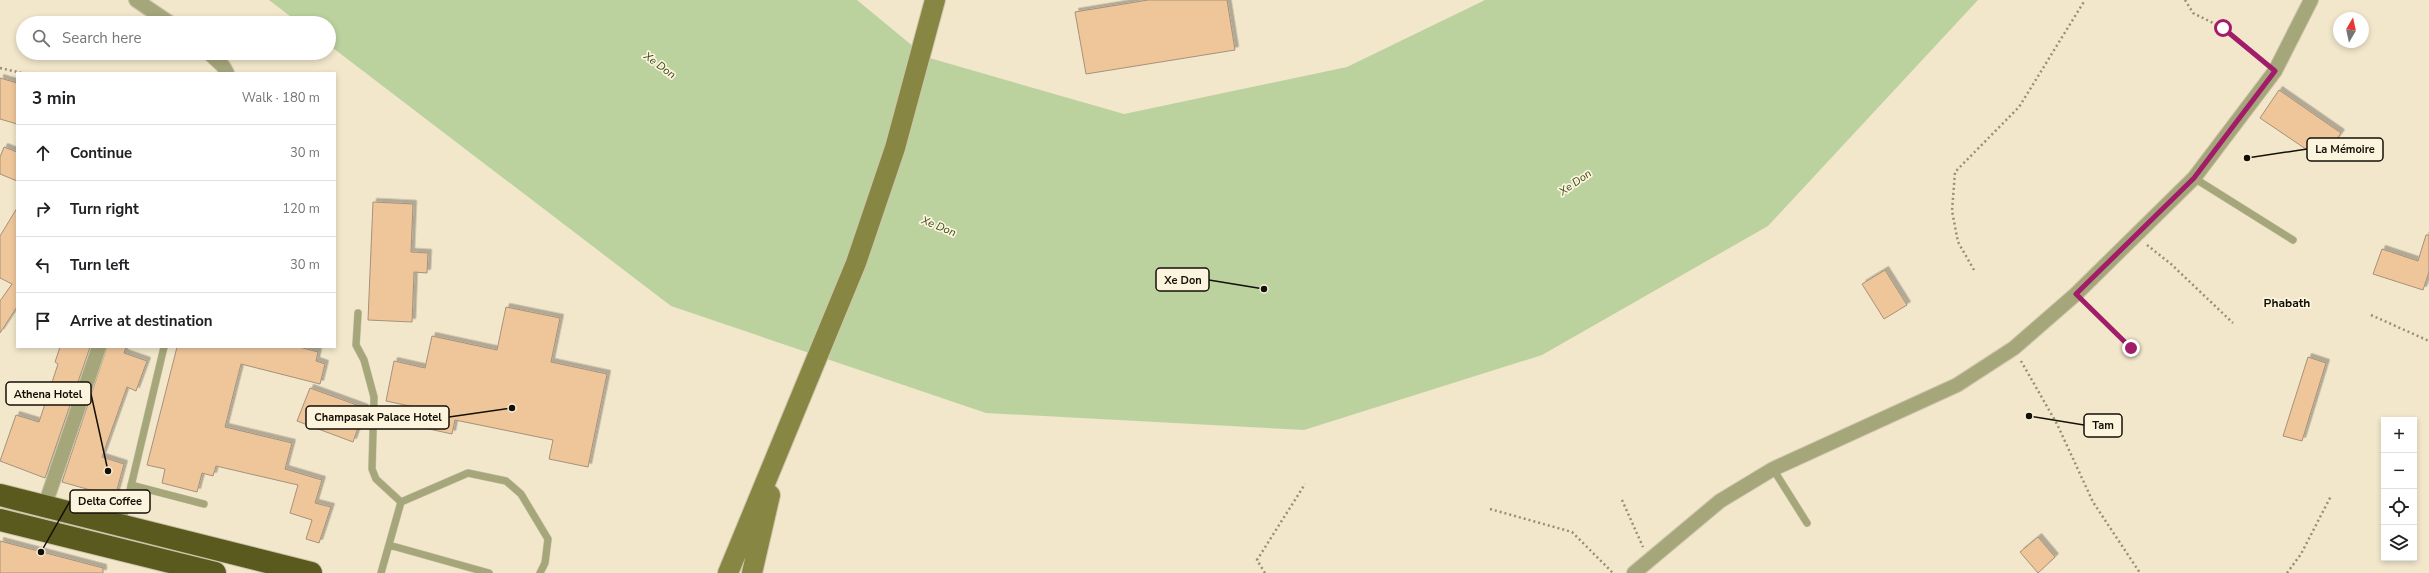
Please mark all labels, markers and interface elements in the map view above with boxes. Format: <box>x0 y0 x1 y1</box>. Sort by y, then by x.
north arrow <box>2333 12 2369 48</box>
search box <box>16 16 336 60</box>
route start <box>2214 19 2232 37</box>
icon: search <box>30 27 52 49</box>
text: Search here <box>62 28 142 48</box>
water label: Xe Don <box>640 48 679 82</box>
text: 3 min <box>32 87 76 110</box>
text: Walk · 180 m <box>242 89 320 107</box>
callout: La Mémoire <box>2307 138 2383 161</box>
icon: ahead <box>32 142 54 164</box>
text: La Mémoire <box>2315 142 2375 157</box>
text: Continue <box>70 143 132 163</box>
text: 30 m <box>290 144 320 162</box>
water label: Xe Don <box>1555 166 1594 200</box>
icon: right <box>32 198 54 220</box>
text: Turn right <box>70 199 139 219</box>
text: 120 m <box>282 200 320 218</box>
water label: Xe Don <box>918 212 958 240</box>
icon: left <box>32 254 54 276</box>
text: Turn left <box>70 255 129 275</box>
text: 30 m <box>290 256 320 274</box>
callout: Xe Don <box>1156 268 1209 291</box>
text: Xe Don <box>1163 273 1202 288</box>
district label: Phabath <box>2264 295 2310 311</box>
icon: arrive <box>32 310 54 332</box>
text: Arrive at destination <box>70 311 213 331</box>
route end <box>2122 339 2140 357</box>
callout: Athena Hotel <box>6 382 91 405</box>
text: Athena Hotel <box>14 387 83 402</box>
callout: Champasak Palace Hotel <box>306 406 449 429</box>
text: Champasak Palace Hotel <box>314 410 442 425</box>
callout: Tam <box>2084 414 2122 437</box>
map controls <box>2381 417 2417 561</box>
button: + <box>2381 417 2417 453</box>
text: Tam <box>2092 418 2114 433</box>
button: − <box>2381 453 2417 489</box>
button: locate <box>2381 489 2417 525</box>
callout: Delta Coffee <box>70 490 150 513</box>
text: Delta Coffee <box>78 494 142 509</box>
button: layers <box>2381 525 2417 561</box>

